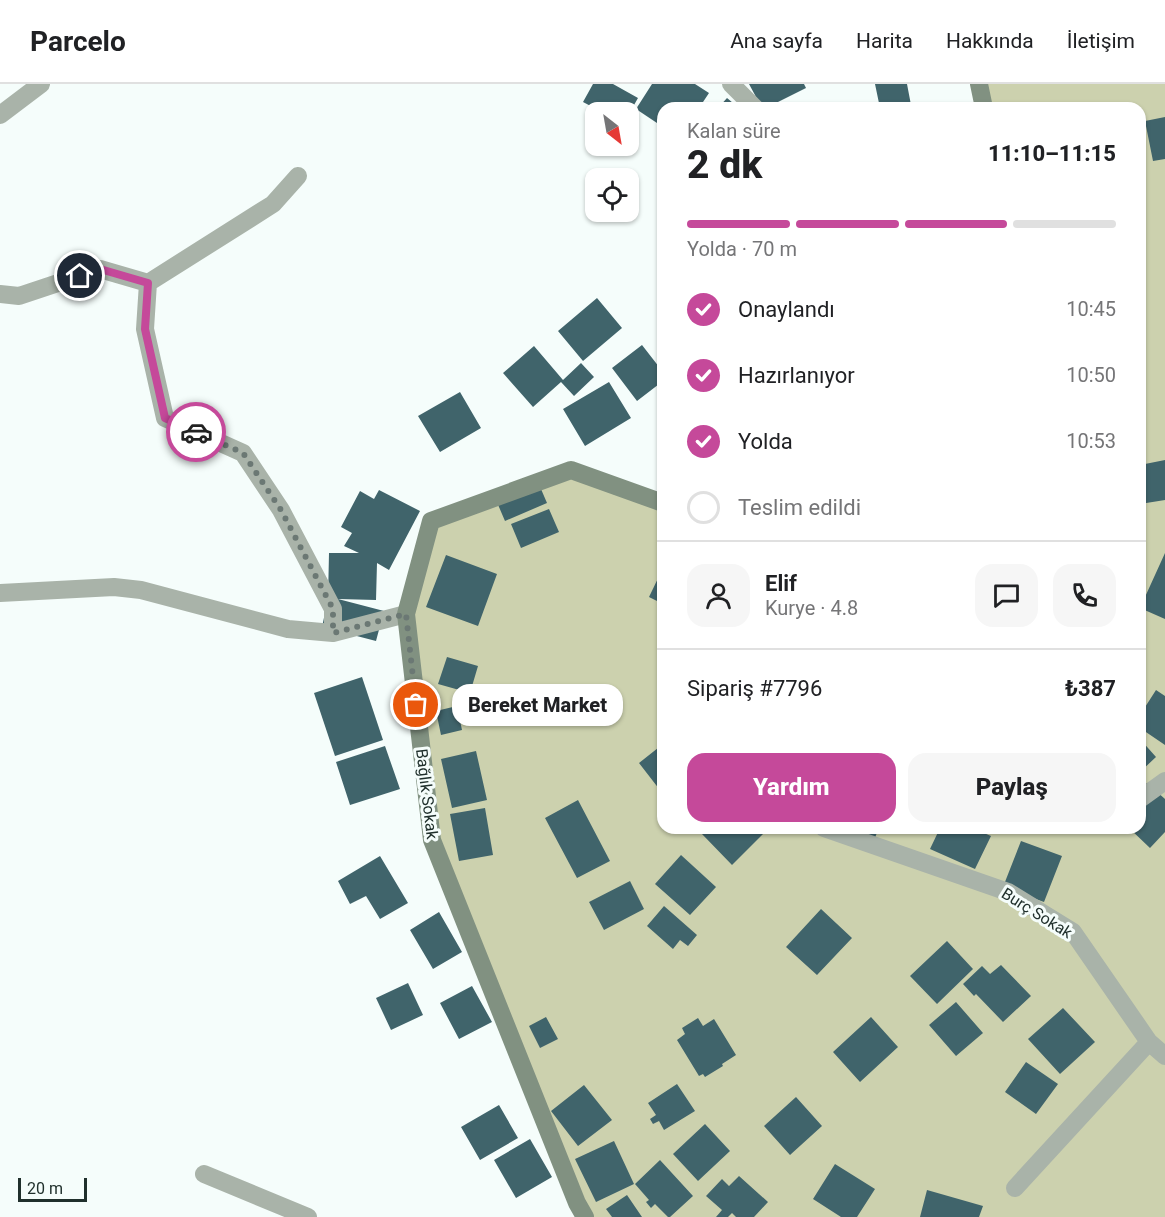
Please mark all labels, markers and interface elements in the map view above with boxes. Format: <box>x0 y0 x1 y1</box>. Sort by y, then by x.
text: Parcelo <box>30 25 126 58</box>
text: Ana sayfa <box>730 29 823 53</box>
text: Harita <box>856 29 913 53</box>
text: Hakkında <box>946 29 1034 53</box>
text: İletişim <box>1067 29 1135 53</box>
north arrow <box>585 102 639 156</box>
map controls <box>585 102 639 222</box>
text: Kalan süre <box>687 119 781 143</box>
text: 11:10–11:15 <box>988 141 1116 166</box>
text: 2 dk <box>687 142 762 188</box>
button: locate <box>585 168 639 222</box>
text: Yolda · 70 m <box>687 237 797 261</box>
pin <box>54 250 105 301</box>
icon: home <box>63 259 96 292</box>
icon: check <box>687 293 720 326</box>
text: Onaylandı <box>738 297 835 322</box>
text: 10:45 <box>1066 297 1116 321</box>
icon: check <box>687 359 720 392</box>
text: Hazırlanıyor <box>738 363 855 388</box>
text: 10:50 <box>1066 363 1116 387</box>
courier <box>166 402 226 462</box>
icon: car <box>180 416 213 449</box>
icon: check <box>687 425 720 458</box>
text: Yolda <box>738 429 793 454</box>
text: 10:53 <box>1066 429 1116 453</box>
text: Teslim edildi <box>738 495 861 520</box>
button: person <box>687 564 750 627</box>
button: chat <box>975 564 1038 627</box>
button: phone <box>1053 564 1116 627</box>
text: Elif <box>765 571 797 596</box>
text: Kurye · 4.8 <box>765 596 858 620</box>
text: Sipariş #7796 <box>687 676 822 701</box>
text: ₺387 <box>1065 676 1116 701</box>
pin <box>390 679 441 730</box>
callout: Bereket Market <box>452 684 623 726</box>
icon: bag <box>399 688 432 721</box>
text: Bereket Market <box>468 693 607 717</box>
street label: Bağlık Sokak <box>412 748 442 841</box>
button: Yardım <box>687 753 896 822</box>
button: Paylaş <box>908 753 1116 822</box>
street label: Burç Sokak <box>998 884 1077 943</box>
scale bar <box>18 1175 87 1202</box>
text: 20 m <box>27 1179 63 1198</box>

